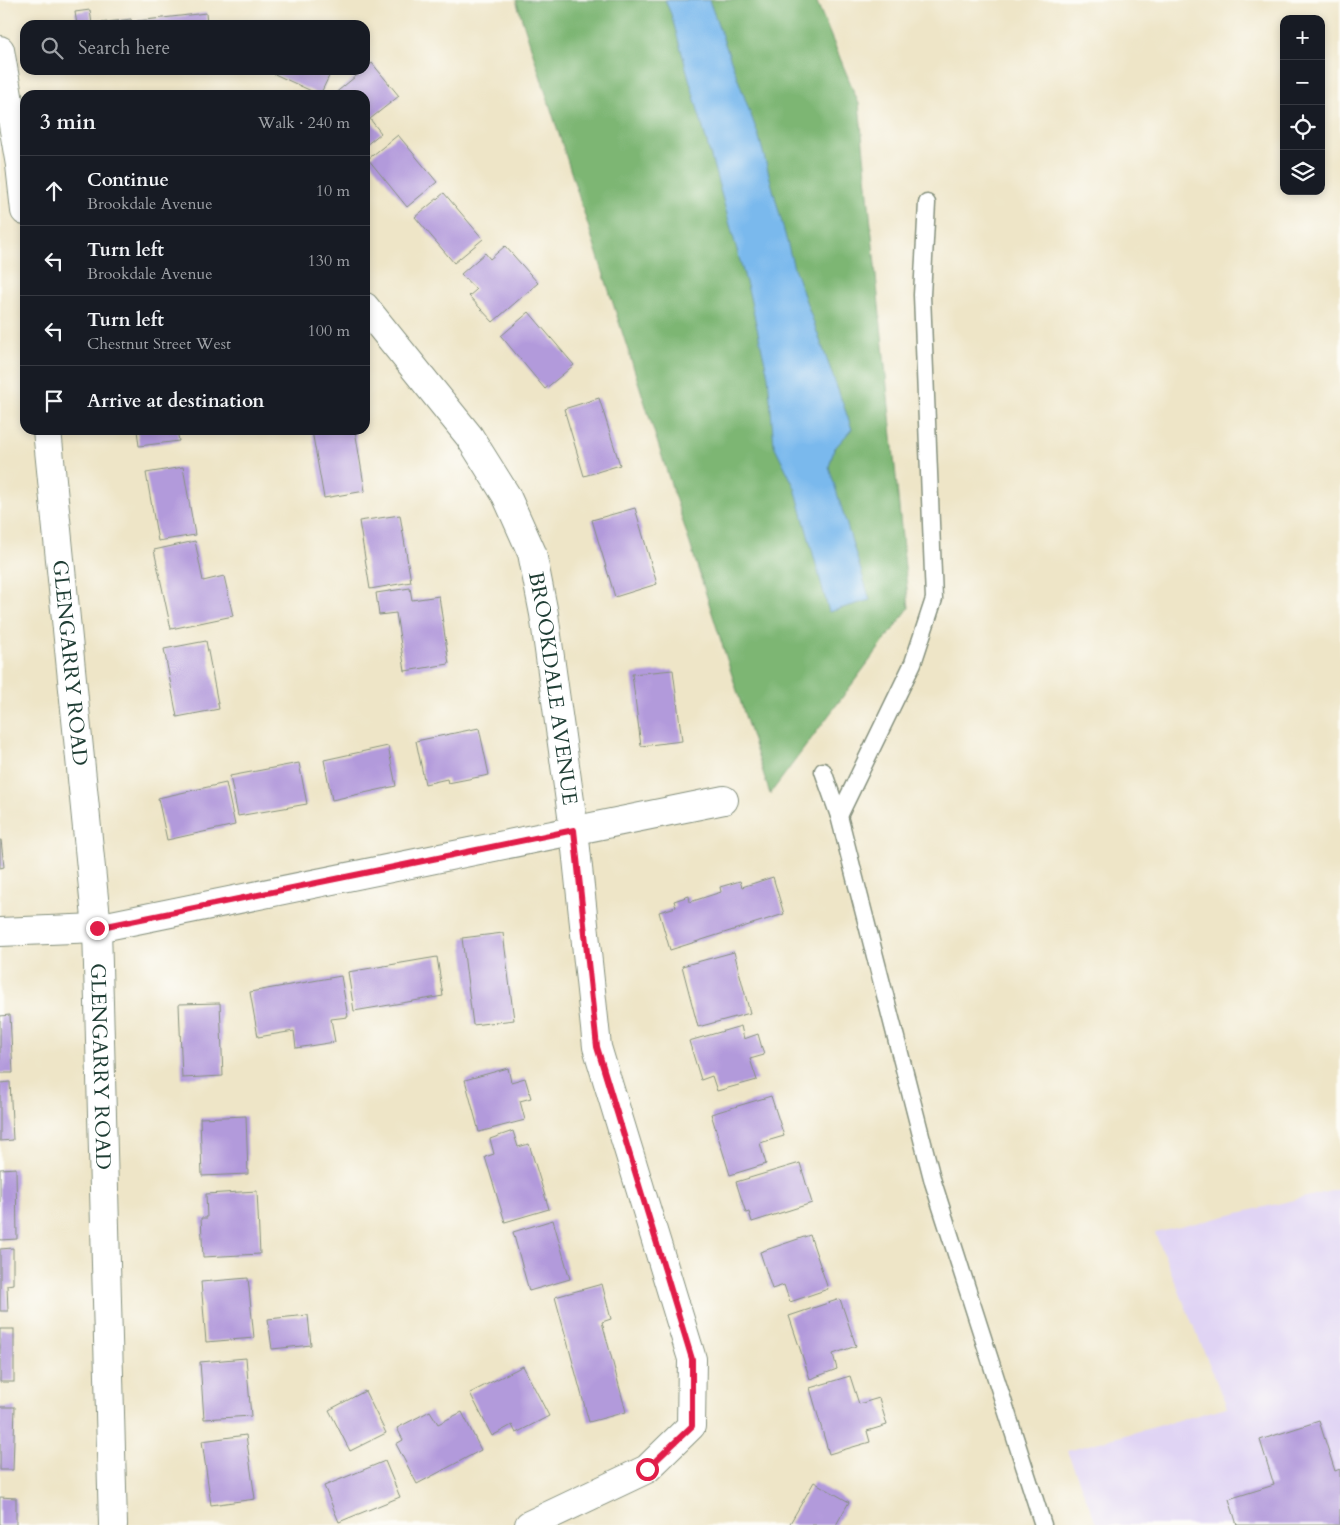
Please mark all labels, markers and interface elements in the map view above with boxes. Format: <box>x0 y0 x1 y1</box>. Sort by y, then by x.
map controls <box>1280 15 1325 195</box>
button: + <box>1280 15 1325 60</box>
search box <box>20 20 370 75</box>
icon: search <box>38 34 66 62</box>
text: Search here <box>78 35 170 61</box>
button: − <box>1280 60 1325 105</box>
button: locate <box>1280 105 1325 150</box>
text: 3 min <box>40 108 96 137</box>
text: Walk · 240 m <box>258 112 350 134</box>
button: layers <box>1280 150 1325 195</box>
text: Continue <box>87 167 169 193</box>
icon: ahead <box>40 177 68 205</box>
text: 10 m <box>316 180 350 202</box>
text: Brookdale Avenue <box>87 193 213 215</box>
text: Turn left <box>87 237 164 263</box>
icon: left <box>40 247 68 275</box>
text: 130 m <box>308 250 350 272</box>
text: Brookdale Avenue <box>87 263 213 285</box>
text: Turn left <box>87 307 164 333</box>
icon: left <box>40 317 68 345</box>
text: 100 m <box>308 320 350 342</box>
text: Chestnut Street West <box>87 333 231 355</box>
icon: arrive <box>40 387 68 415</box>
text: Arrive at destination <box>87 388 264 414</box>
street label: GLENGARRY ROAD <box>46 558 95 767</box>
street label: BROOKDALE AVENUE <box>522 569 585 807</box>
route end <box>86 917 109 940</box>
street label: GLENGARRY ROAD <box>83 963 118 1170</box>
route start <box>636 1458 659 1481</box>

